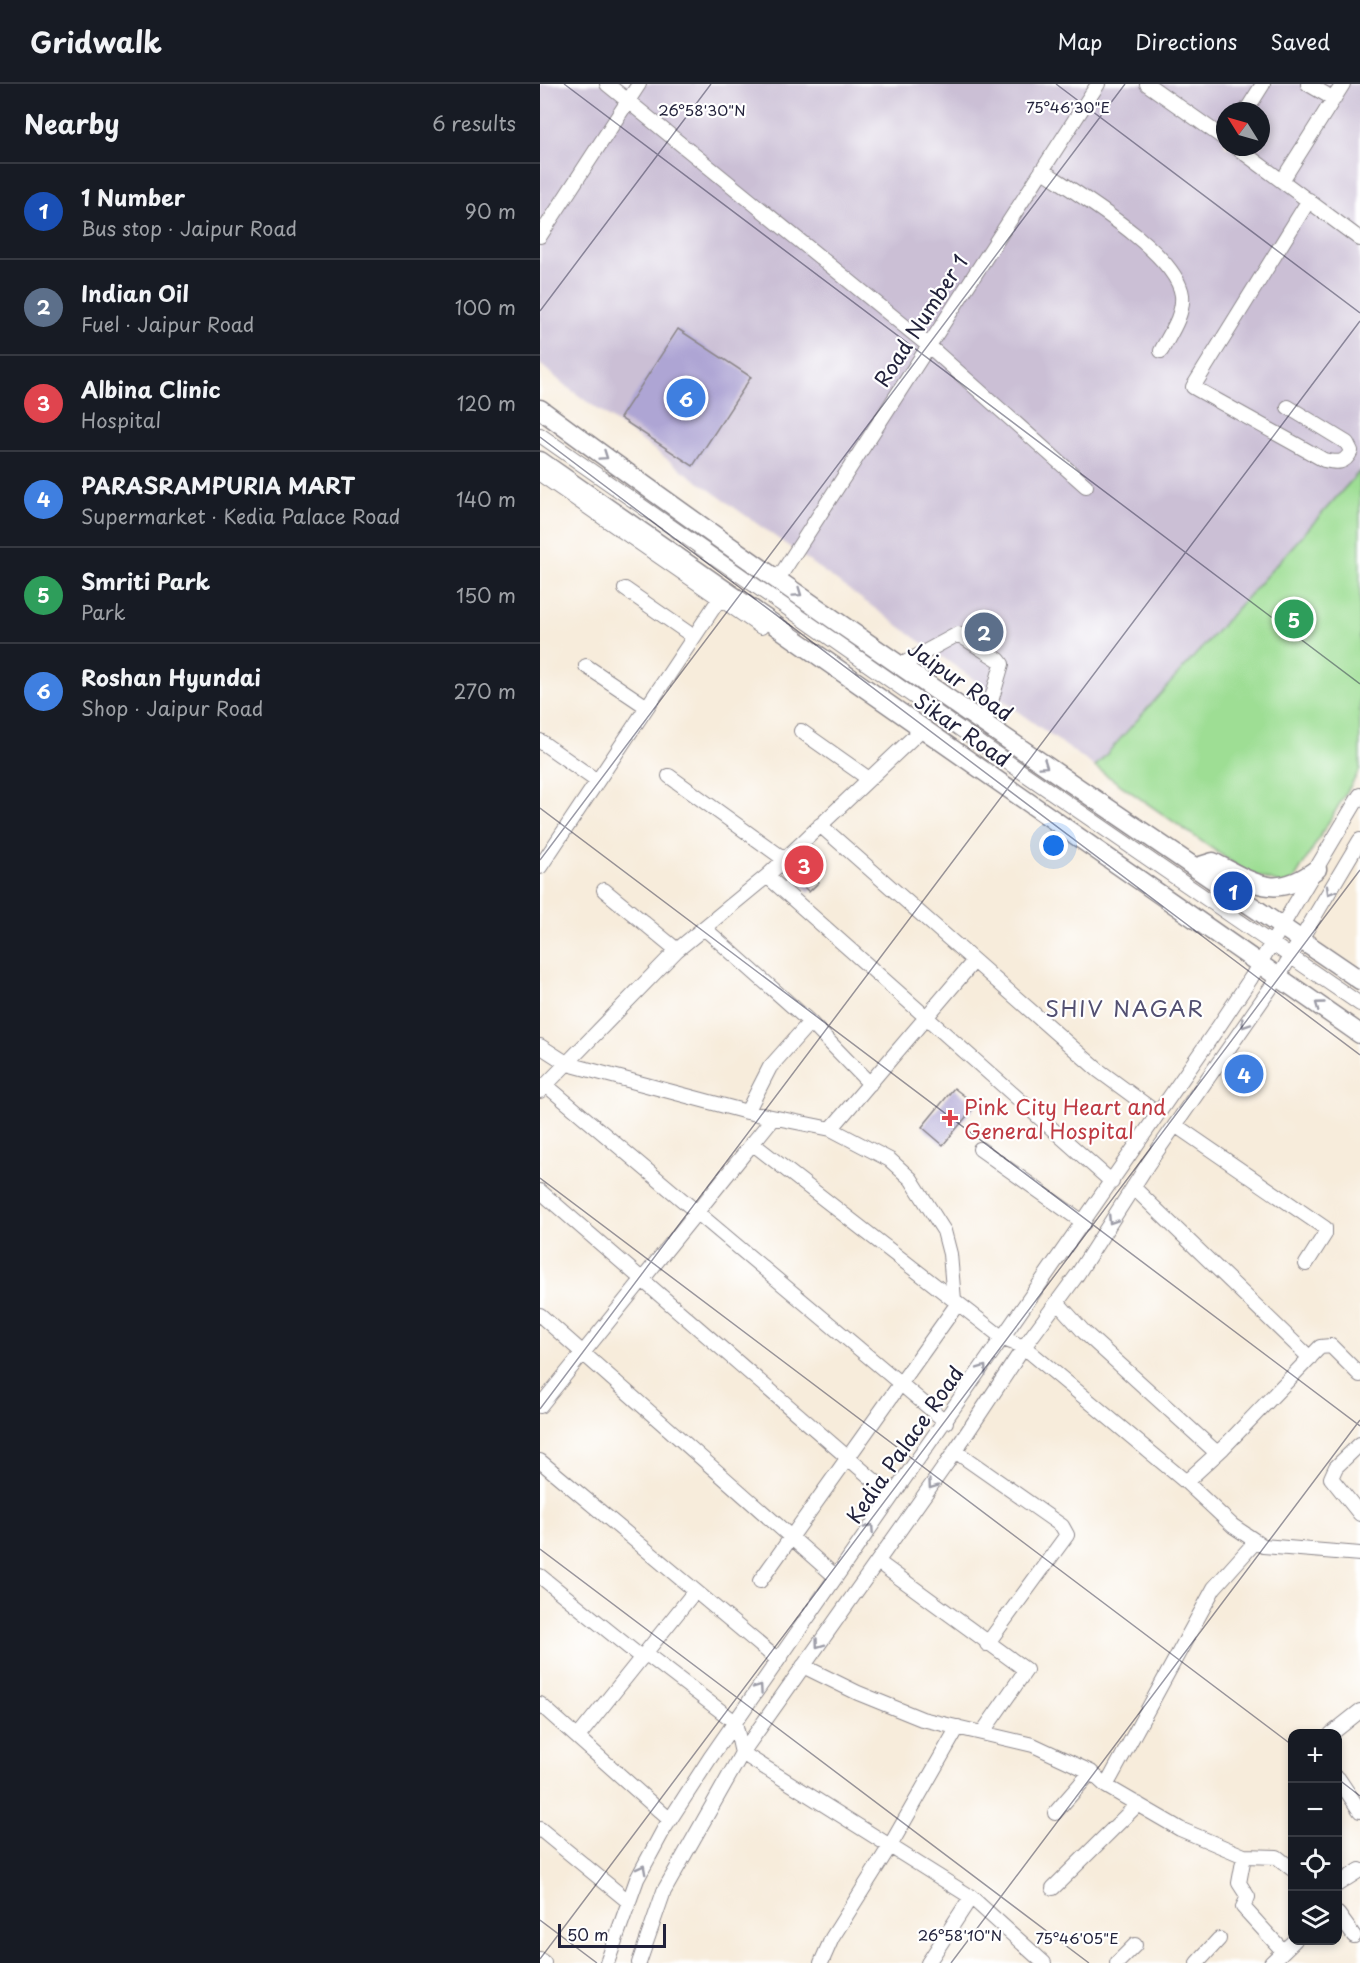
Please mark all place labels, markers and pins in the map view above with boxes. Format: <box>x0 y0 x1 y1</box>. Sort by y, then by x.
pin: 6 <box>666 376 706 420</box>
pin: 5 <box>1274 596 1314 642</box>
pin: 2 <box>964 610 1004 654</box>
pin: 3 <box>784 842 824 888</box>
pin: 1 <box>1214 868 1252 914</box>
pin: 4 <box>1224 1052 1264 1096</box>
place label: Pink City Heart and General Hospital <box>964 1090 1166 1146</box>
marker: Pink City Heart and General Hospital <box>941 1109 959 1127</box>

